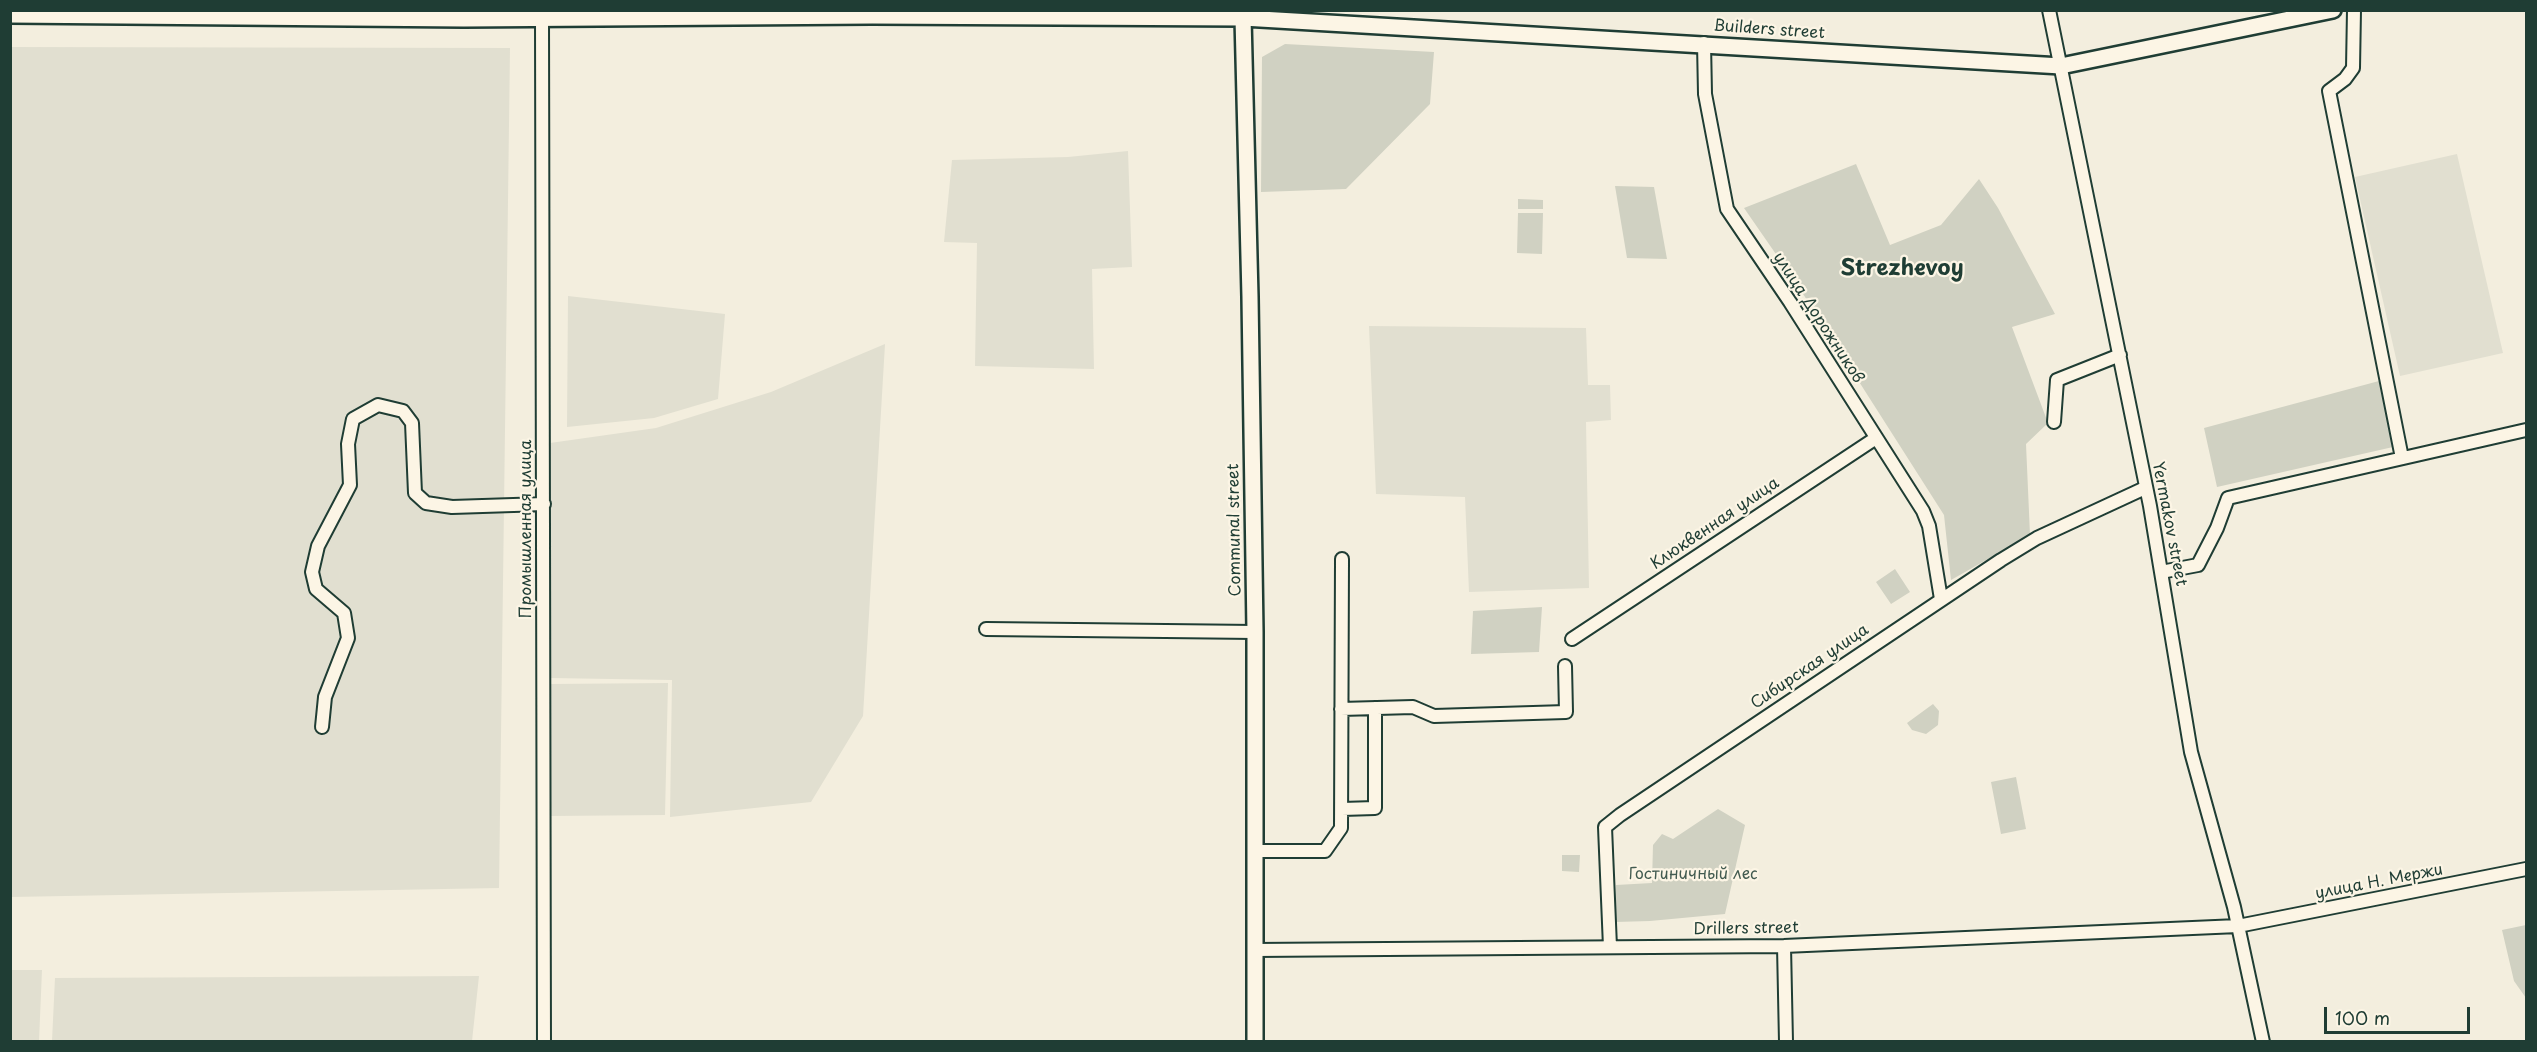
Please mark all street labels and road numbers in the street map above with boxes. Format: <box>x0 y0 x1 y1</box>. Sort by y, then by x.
street label: Builders street <box>1713 17 1825 43</box>
street label: улица Дорожников <box>1768 249 1868 387</box>
street label: Промышленная улица <box>517 440 537 618</box>
street label: Yermakov street <box>2148 460 2190 588</box>
street label: Communal street <box>1224 463 1246 597</box>
street label: Клюквенная улица <box>1647 474 1783 574</box>
street label: Сибирская улица <box>1747 620 1873 714</box>
street label: улица Н. Мержи <box>2314 860 2444 904</box>
street label: Drillers street <box>1693 918 1799 940</box>

